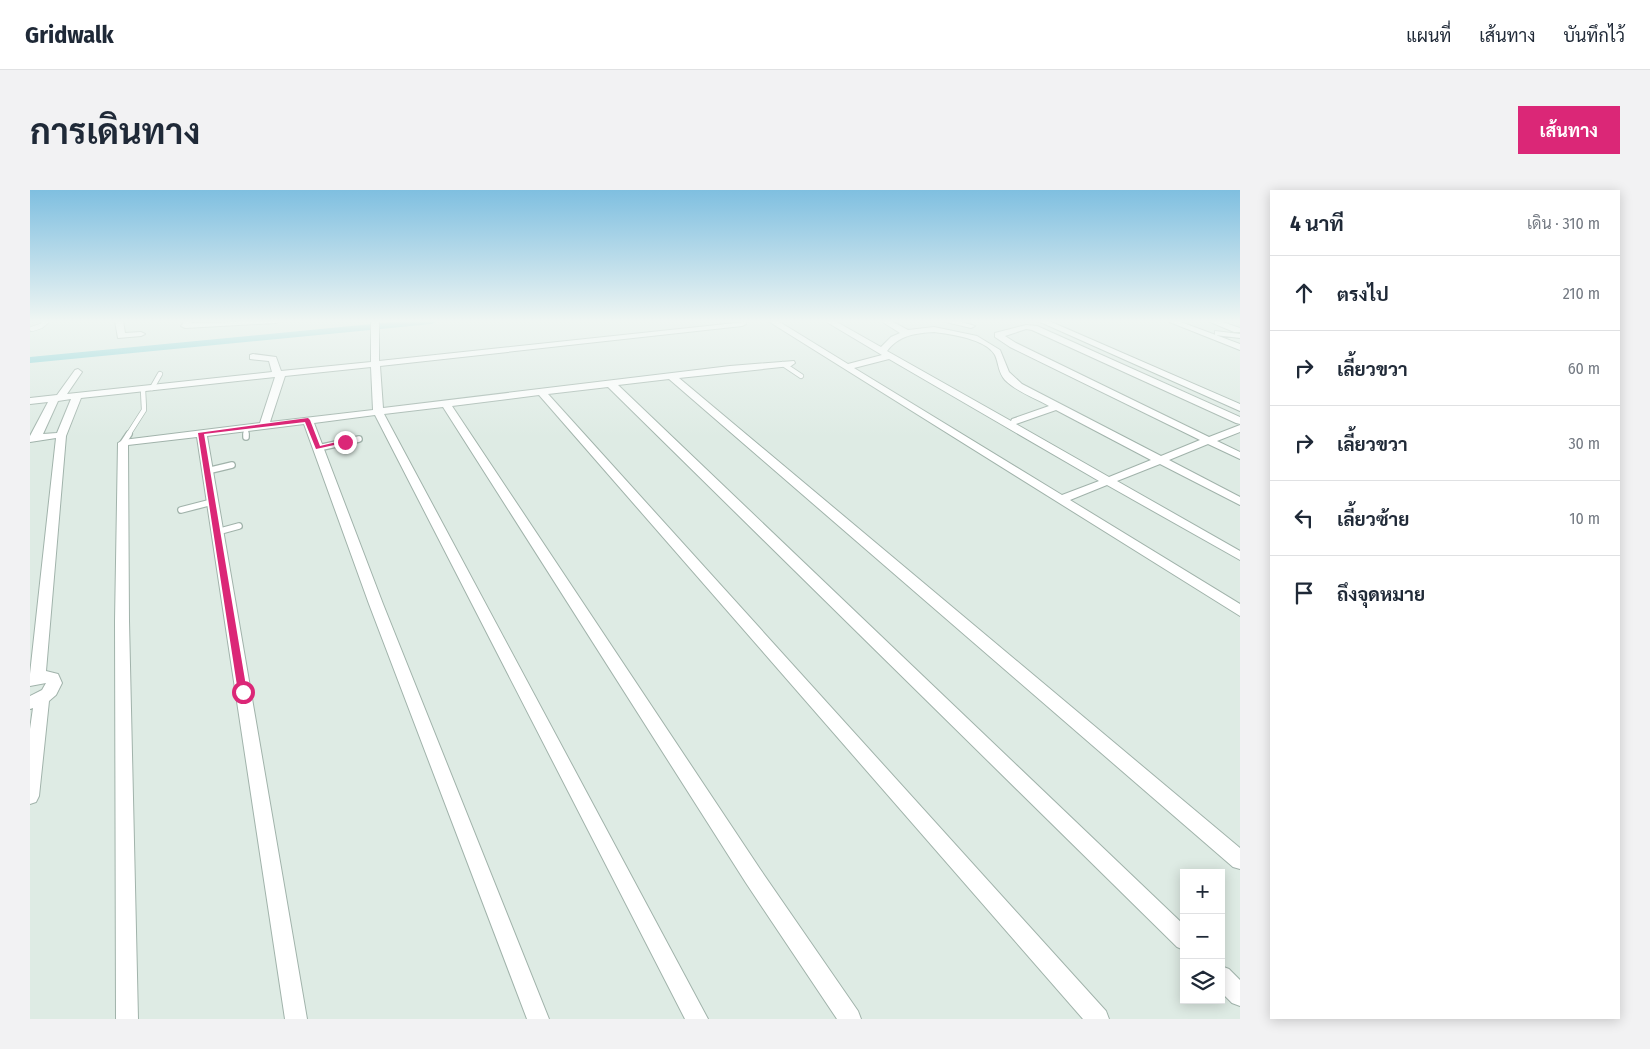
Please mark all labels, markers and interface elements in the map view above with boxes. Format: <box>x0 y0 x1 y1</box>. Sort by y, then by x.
text: Gridwalk <box>25 21 114 49</box>
text: แผนที่ <box>1406 25 1451 47</box>
text: เส้นทาง <box>1479 25 1535 47</box>
text: บันทึกไว้ <box>1563 25 1625 47</box>
button: เส้นทาง <box>1518 106 1620 154</box>
text: การเดินทาง <box>30 111 200 153</box>
text: 4 นาที <box>1290 211 1344 237</box>
text: เดิน · 310 m <box>1527 214 1600 233</box>
icon: ahead <box>1290 279 1318 307</box>
text: ตรงไป <box>1337 283 1389 306</box>
text: 210 m <box>1563 284 1600 303</box>
icon: right <box>1290 354 1318 382</box>
text: เลี้ยวขวา <box>1337 358 1408 381</box>
text: 60 m <box>1568 359 1600 378</box>
icon: right <box>1290 429 1318 457</box>
route end <box>334 431 357 454</box>
text: เลี้ยวขวา <box>1337 433 1408 456</box>
text: 30 m <box>1568 434 1600 453</box>
icon: left <box>1290 504 1318 532</box>
text: เลี้ยวซ้าย <box>1337 508 1409 531</box>
text: 10 m <box>1569 509 1600 528</box>
icon: arrive <box>1290 579 1318 607</box>
text: ถึงจุดหมาย <box>1337 583 1425 606</box>
route start <box>232 681 255 704</box>
map controls <box>1180 869 1225 1004</box>
button: + <box>1180 869 1225 914</box>
button: − <box>1180 914 1225 959</box>
button: layers <box>1180 959 1225 1004</box>

